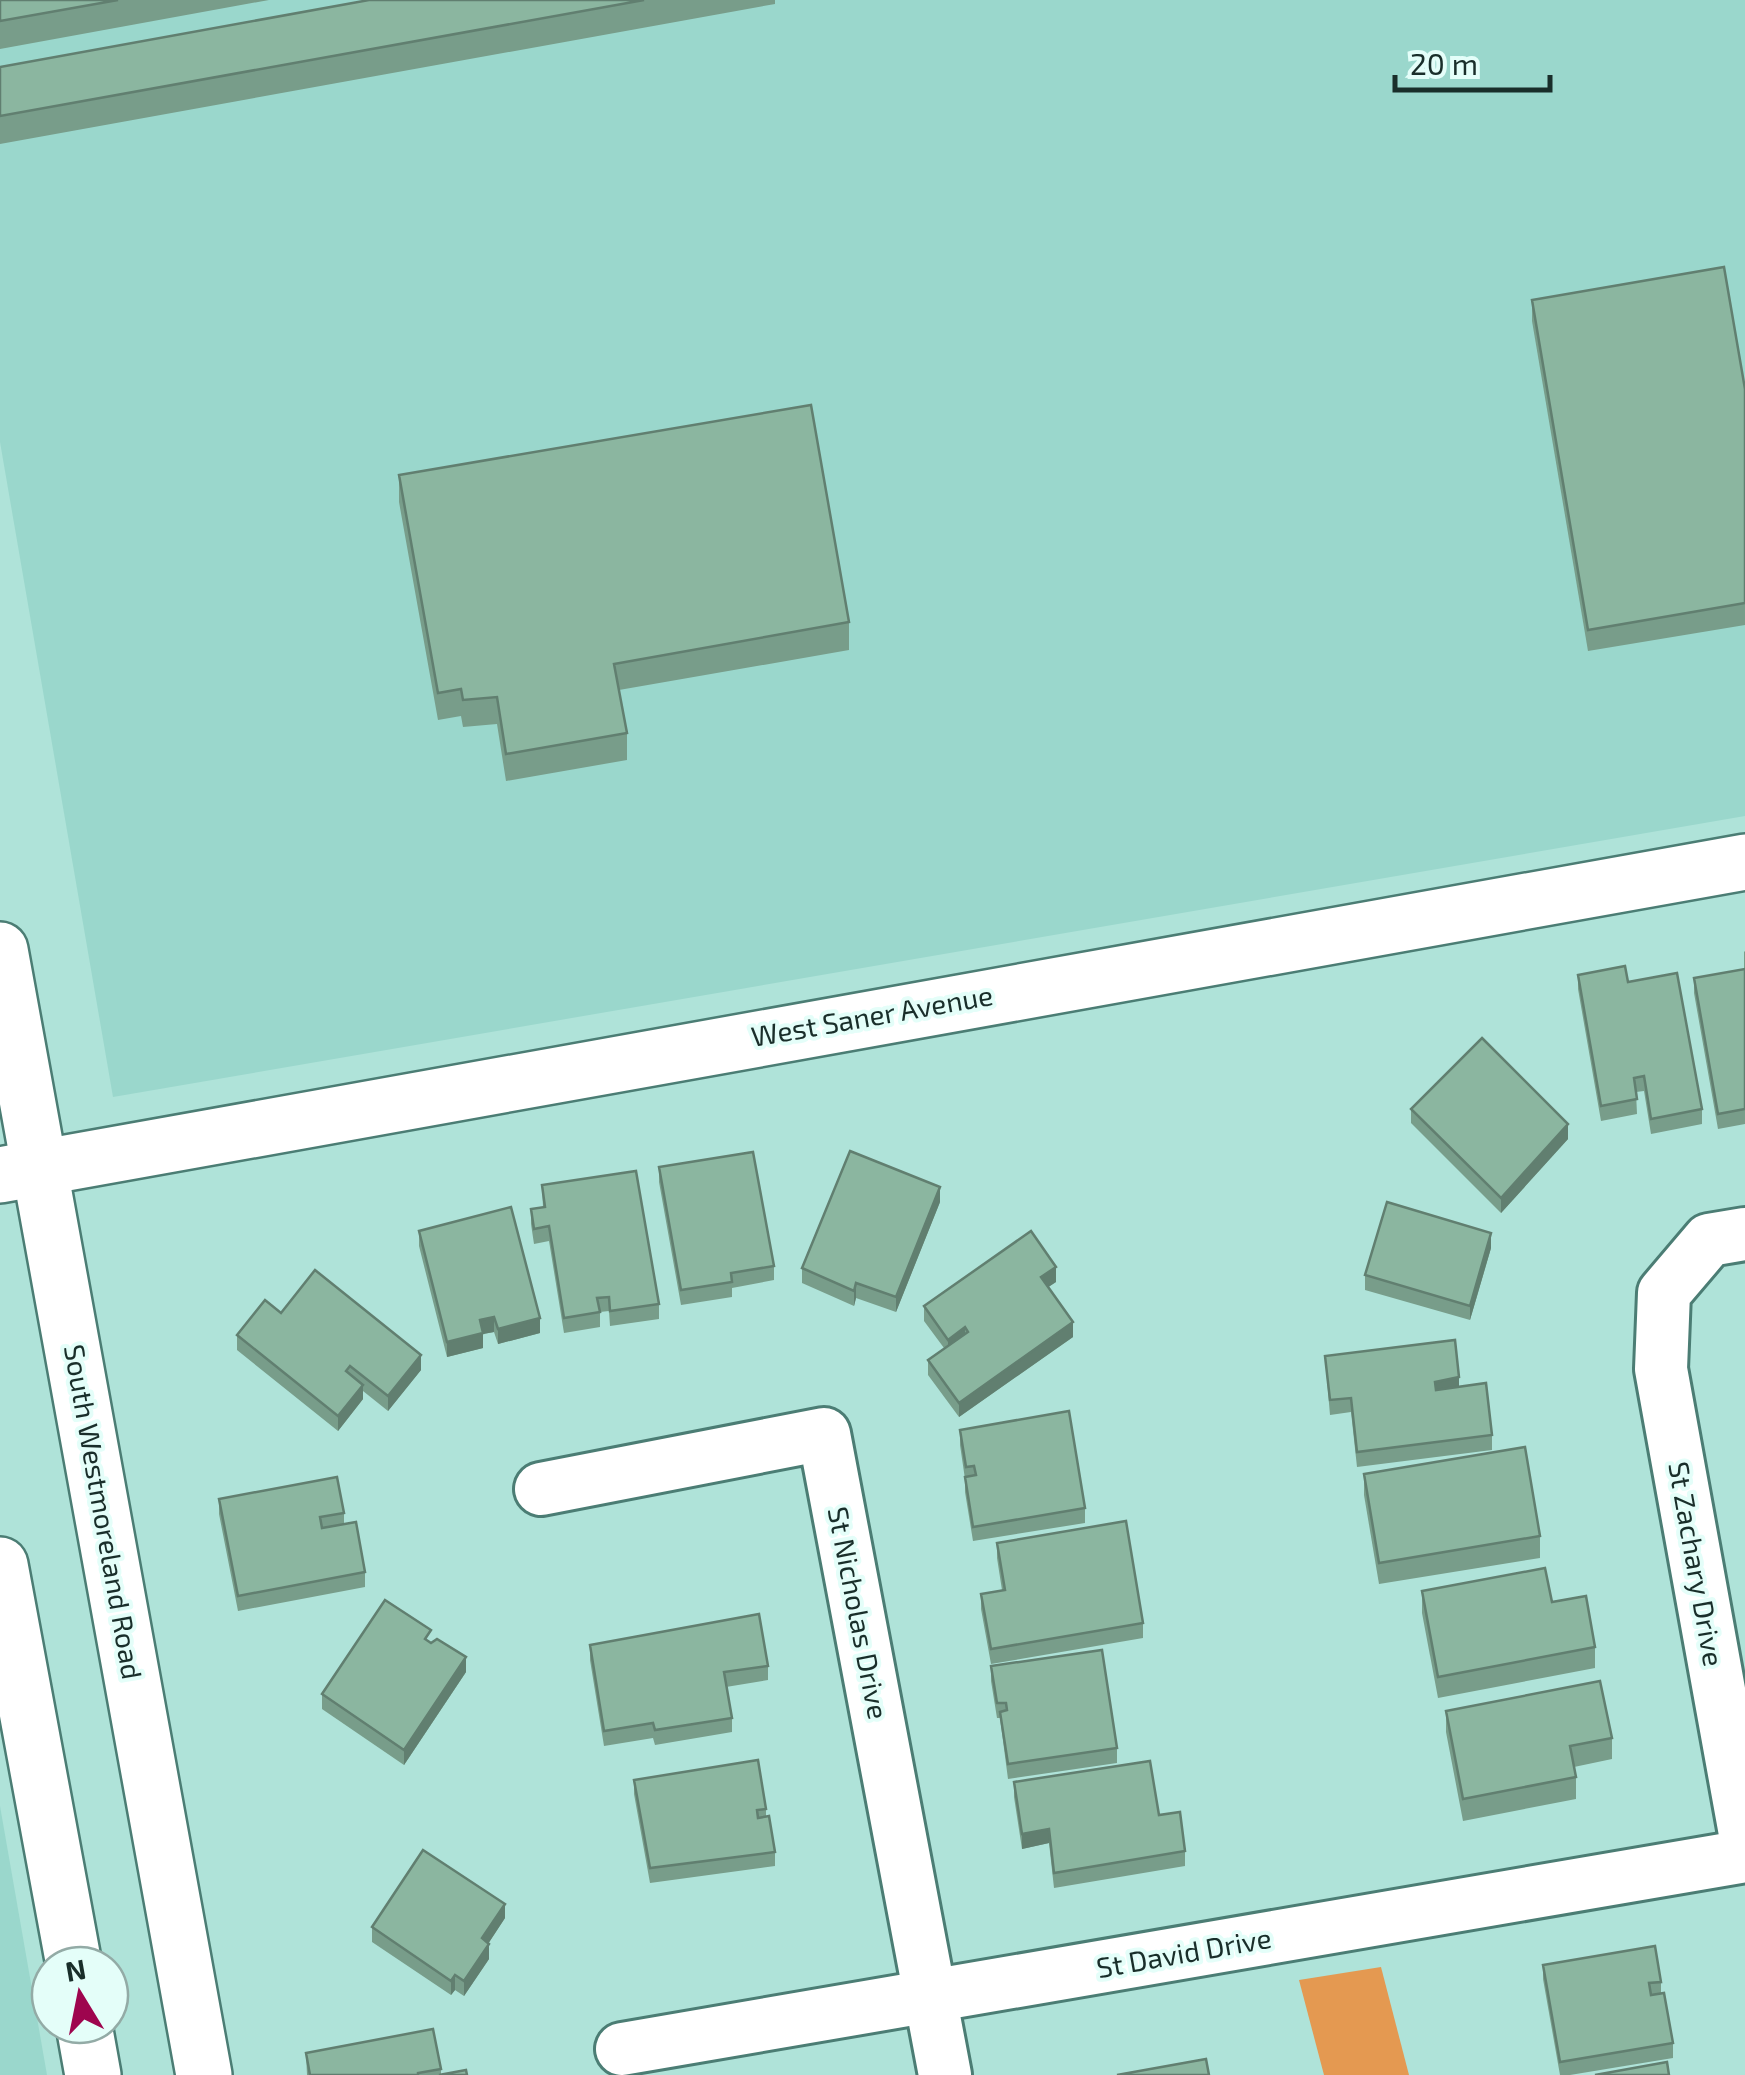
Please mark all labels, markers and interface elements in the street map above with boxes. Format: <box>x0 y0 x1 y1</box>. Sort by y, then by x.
scale bar <box>1395 30 1550 92</box>
text: 20 m <box>1410 45 1478 81</box>
street label: West Saner Avenue <box>748 977 995 1053</box>
street label: South Westmoreland Road <box>58 1342 150 1682</box>
street label: St Zachary Drive <box>1662 1459 1732 1669</box>
street label: St Nicholas Drive <box>822 1504 896 1722</box>
street label: St David Drive <box>1094 1920 1274 1984</box>
north arrow <box>30 1945 130 2045</box>
text: N <box>63 1951 88 1988</box>

